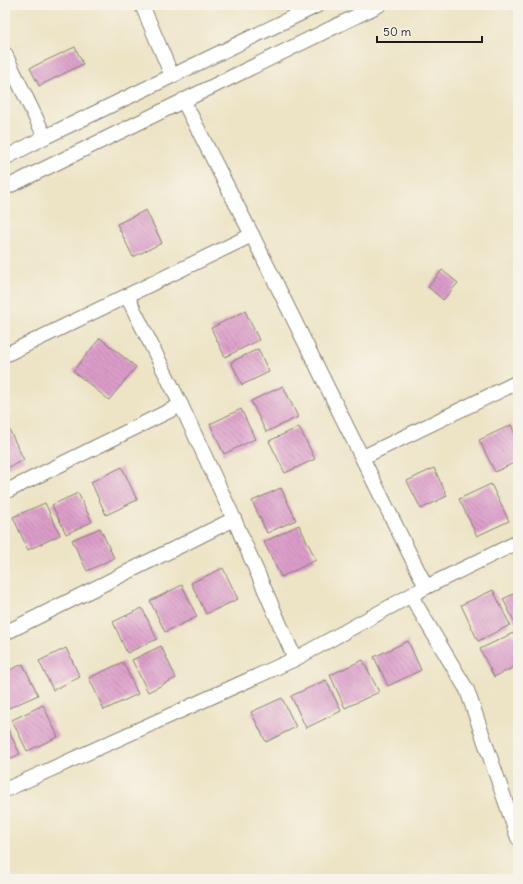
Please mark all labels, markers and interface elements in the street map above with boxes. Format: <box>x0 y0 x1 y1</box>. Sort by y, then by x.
scale bar <box>377 18 482 44</box>
text: 50 m <box>383 24 412 39</box>

